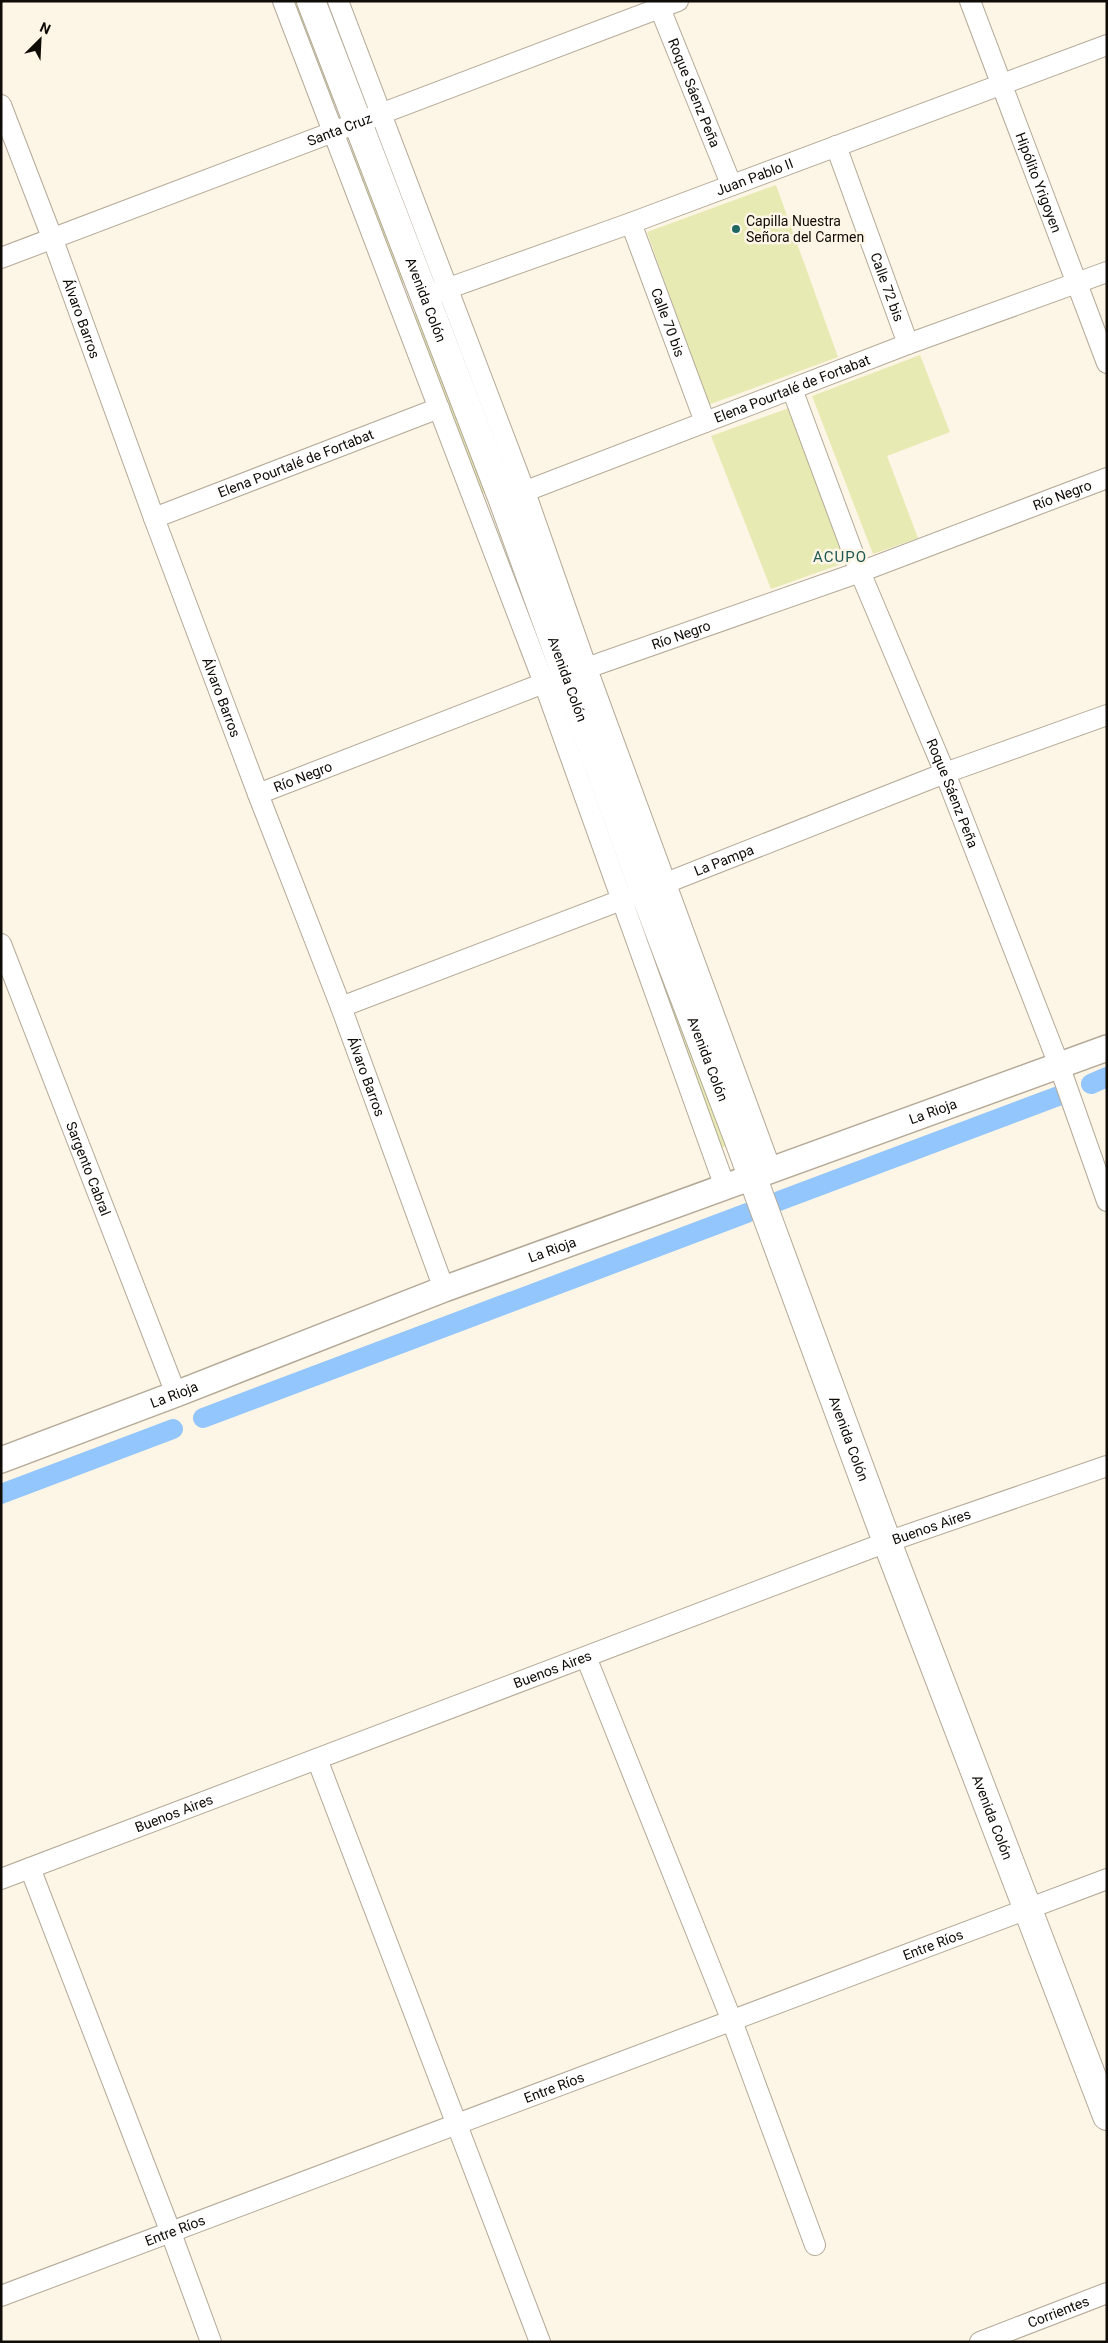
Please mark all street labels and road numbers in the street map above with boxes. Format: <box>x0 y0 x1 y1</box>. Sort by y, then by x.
street label: Roque Sáenz Peña <box>665 36 723 150</box>
street label: Santa Cruz <box>305 110 374 149</box>
street label: Hipólito Yrigoyen <box>1012 130 1065 235</box>
street label: Juan Pablo II <box>714 155 795 198</box>
street label: Calle 72 bis <box>867 250 907 324</box>
street label: Avenida Colón <box>402 255 449 344</box>
street label: Álvaro Barros <box>60 276 103 360</box>
street label: Calle 70 bis <box>648 286 688 359</box>
street label: Elena Pourtalé de Fortabat <box>712 351 873 426</box>
street label: Elena Pourtalé de Fortabat <box>216 426 376 501</box>
street label: Río Negro <box>1031 477 1094 513</box>
street label: Río Negro <box>649 617 713 653</box>
street label: Avenida Colón <box>545 634 590 724</box>
street label: Álvaro Barros <box>199 655 244 739</box>
street label: Roque Sáenz Peña <box>923 736 981 850</box>
street label: Río Negro <box>271 758 334 795</box>
street label: La Pampa <box>692 841 756 879</box>
street label: Avenida Colón <box>685 1014 731 1104</box>
street label: Álvaro Barros <box>344 1034 388 1119</box>
street label: La Rioja <box>907 1095 959 1127</box>
street label: Sargento Cabral <box>63 1119 114 1218</box>
street label: La Rioja <box>526 1234 578 1266</box>
street label: La Rioja <box>148 1378 200 1411</box>
street label: Avenida Colón <box>826 1394 872 1483</box>
street label: Buenos Aires <box>890 1506 973 1548</box>
street label: Buenos Aires <box>511 1647 594 1691</box>
street label: Avenida Colón <box>969 1773 1016 1862</box>
street label: Buenos Aires <box>133 1791 215 1835</box>
street label: Entre Ríos <box>901 1926 965 1963</box>
street label: Entre Ríos <box>522 2069 586 2106</box>
street label: Entre Ríos <box>143 2212 207 2249</box>
street label: Corrientes <box>1025 2293 1091 2331</box>

